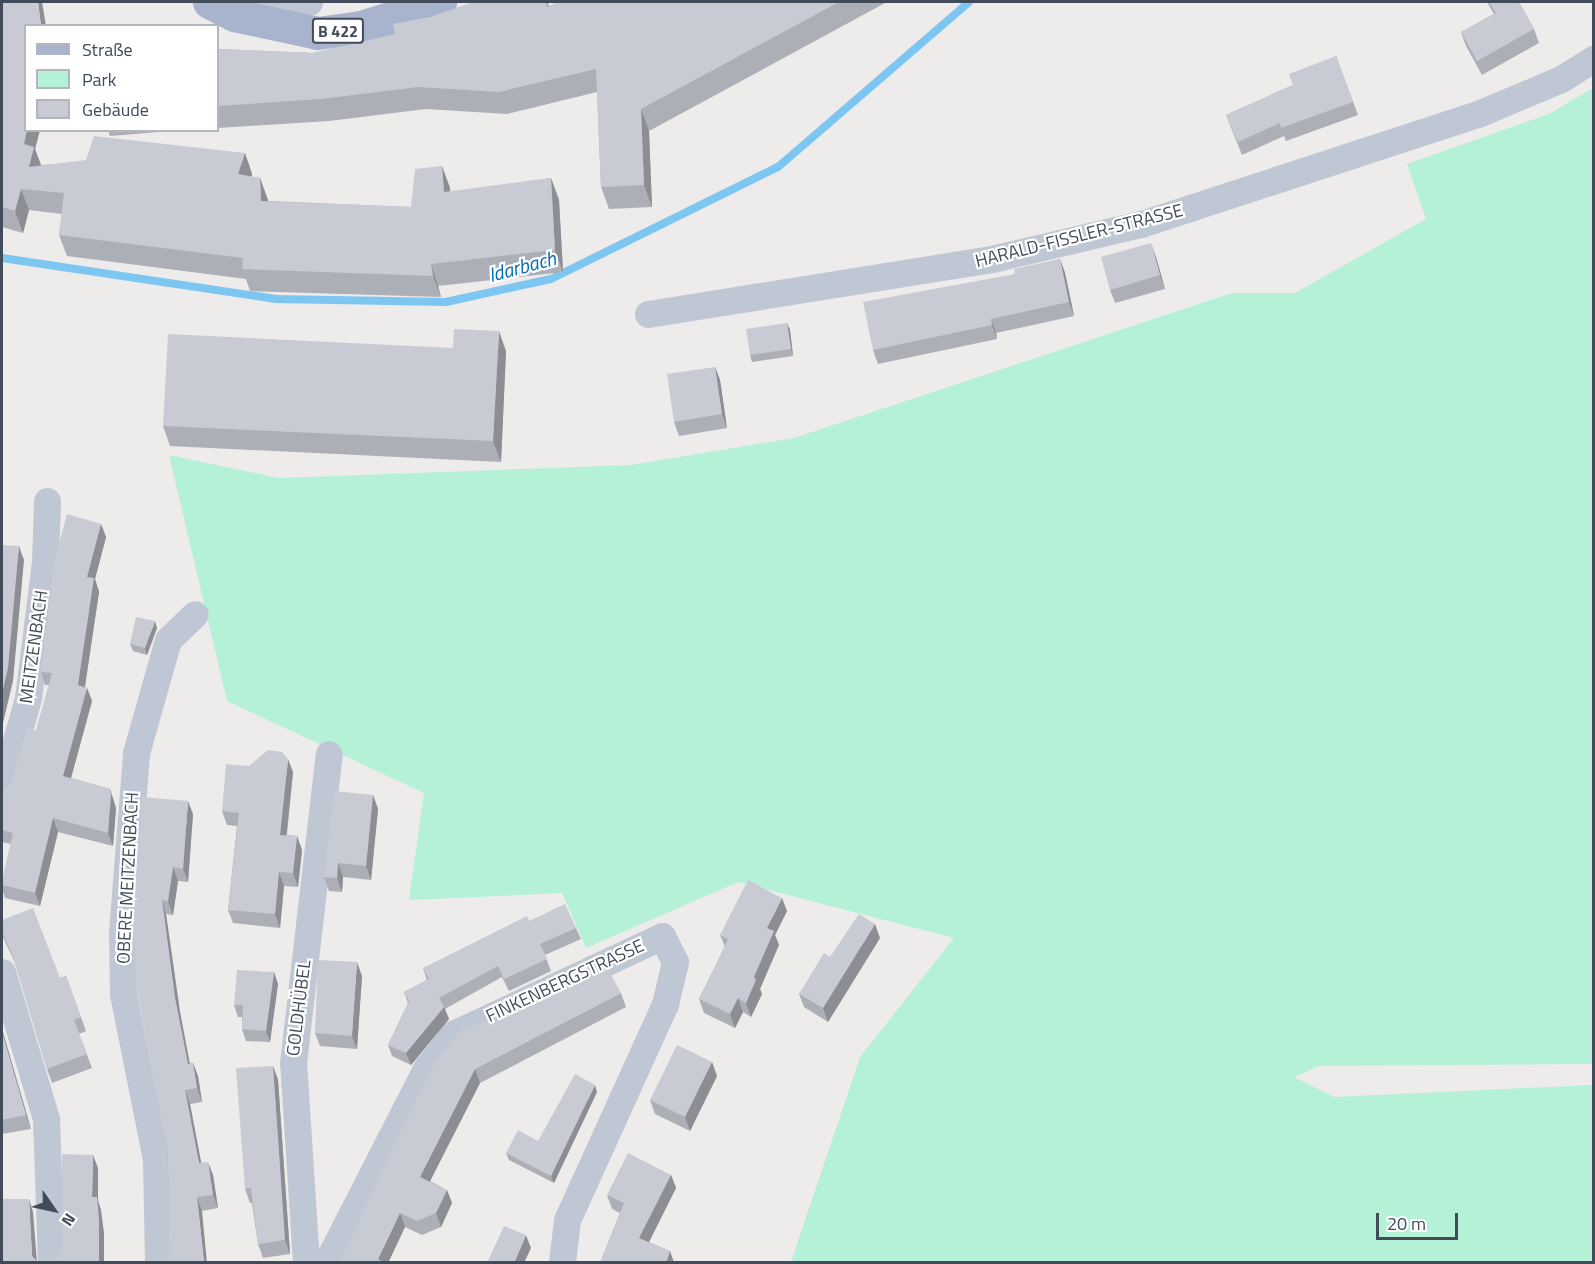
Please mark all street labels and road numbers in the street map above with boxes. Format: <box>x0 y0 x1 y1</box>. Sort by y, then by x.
road number: B 422 <box>311 18 365 44</box>
street label: HARALD-FISSLER-STRASSE <box>973 200 1185 272</box>
street label: MEITZENBACH <box>15 589 53 705</box>
street label: OBERE MEITZENBACH <box>113 792 143 964</box>
street label: FINKENBERGSTRASSE <box>483 935 647 1027</box>
street label: GOLDHÜBEL <box>282 959 316 1057</box>

